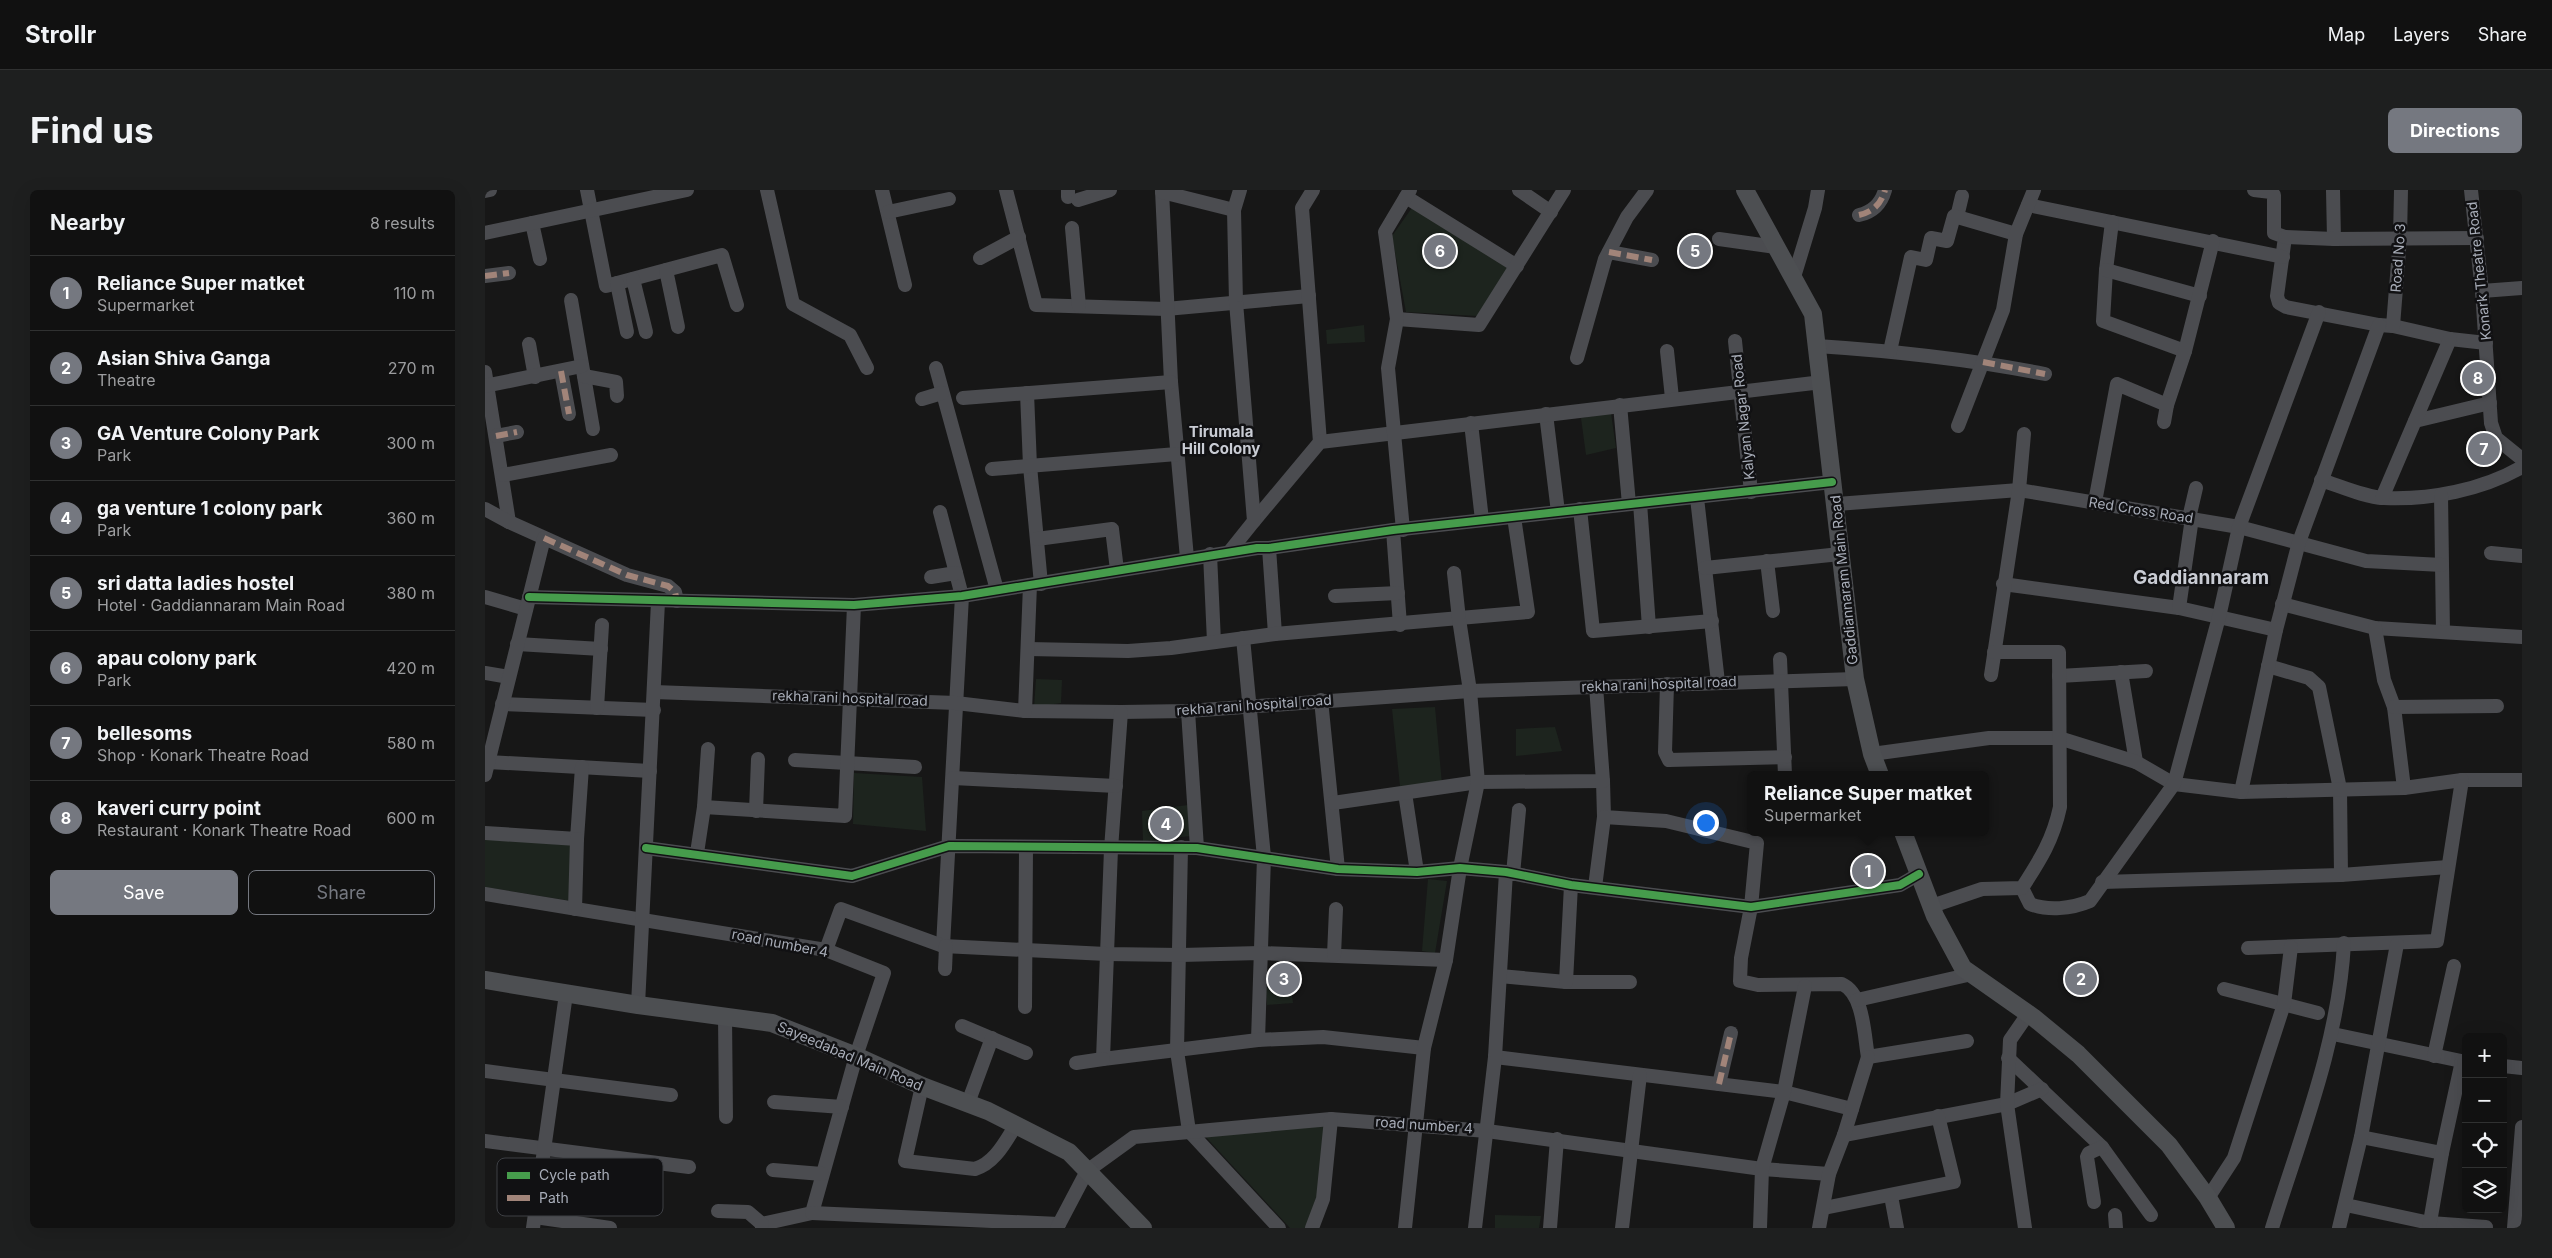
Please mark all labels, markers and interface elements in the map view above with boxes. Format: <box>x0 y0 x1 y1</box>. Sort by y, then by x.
text: Strollr <box>25 20 96 49</box>
text: Map <box>2328 24 2365 45</box>
text: Layers <box>2393 24 2450 45</box>
text: Share <box>2478 24 2527 45</box>
button: Directions <box>2388 108 2522 153</box>
text: Find us <box>30 109 154 151</box>
street label: Konark Theatre Road <box>2463 201 2494 341</box>
text: Nearby <box>50 210 125 235</box>
text: 8 results <box>370 213 435 233</box>
street label: Road No 3 <box>2387 223 2408 293</box>
pin: 6 <box>1424 232 1456 270</box>
pin: 5 <box>1679 232 1711 270</box>
text: Reliance Super matket <box>97 272 305 295</box>
text: 1 <box>63 283 69 303</box>
text: 110 m <box>393 283 435 303</box>
text: Supermarket <box>97 295 194 315</box>
text: Asian Shiva Ganga <box>97 347 270 370</box>
street label: Kalyan Nagar Road <box>1727 353 1758 481</box>
text: 2 <box>61 358 71 378</box>
text: 270 m <box>388 358 435 378</box>
pin: 8 <box>2462 359 2494 397</box>
text: Theatre <box>97 370 156 390</box>
text: GA Venture Colony Park <box>97 422 320 445</box>
district label: Tirumala Hill Colony <box>1182 422 1260 458</box>
pin: 7 <box>2468 430 2500 468</box>
text: 3 <box>61 433 71 453</box>
text: 300 m <box>386 433 435 453</box>
text: Park <box>97 445 131 465</box>
street label: Red Cross Road <box>2088 493 2195 526</box>
street label: Gaddiannaram Main Road <box>1826 494 1861 666</box>
text: ga venture 1 colony park <box>97 497 323 520</box>
text: 4 <box>61 508 71 528</box>
text: 360 m <box>387 508 435 528</box>
text: Park <box>97 520 131 540</box>
district label: Gaddiannaram <box>2133 566 2269 589</box>
text: sri datta ladies hostel <box>97 572 294 595</box>
text: 5 <box>61 583 71 603</box>
text: 380 m <box>387 583 435 603</box>
text: Hotel · Gaddiannaram Main Road <box>97 595 345 615</box>
text: apau colony park <box>97 647 257 670</box>
text: 6 <box>61 658 71 678</box>
text: 420 m <box>386 658 435 678</box>
text: Park <box>97 670 131 690</box>
street label: rekha rani hospital road <box>1581 672 1737 695</box>
street label: rekha rani hospital road <box>772 686 928 709</box>
street label: rekha rani hospital road <box>1176 691 1332 718</box>
text: bellesoms <box>97 722 192 745</box>
text: 7 <box>61 733 71 753</box>
text: 580 m <box>387 733 435 753</box>
text: Shop · Konark Theatre Road <box>97 745 309 765</box>
popup <box>1747 771 1989 836</box>
text: Reliance Super matket <box>1764 782 1972 805</box>
text: kaveri curry point <box>97 797 261 820</box>
pin: 4 <box>1150 805 1182 843</box>
text: Supermarket <box>1764 805 1862 825</box>
text: 8 <box>61 808 71 828</box>
text: 600 m <box>386 808 435 828</box>
your location <box>1693 810 1719 836</box>
text: Restaurant · Konark Theatre Road <box>97 820 351 840</box>
pin: 1 <box>1852 852 1884 890</box>
button: Save <box>50 870 238 915</box>
button: Share <box>248 870 435 915</box>
street label: road number 4 <box>730 925 830 960</box>
pin: 3 <box>1268 960 1300 998</box>
pin: 2 <box>2065 960 2097 998</box>
street label: Sayeedabad Main Road <box>775 1017 925 1094</box>
map controls <box>2462 1033 2507 1213</box>
button: + <box>2462 1033 2507 1078</box>
button: − <box>2462 1078 2507 1123</box>
street label: road number 4 <box>1375 1113 1473 1136</box>
button: locate <box>2462 1123 2507 1168</box>
legend <box>497 1158 663 1216</box>
text: Cycle path <box>539 1166 610 1183</box>
button: layers <box>2462 1168 2507 1213</box>
text: Path <box>539 1189 569 1206</box>

